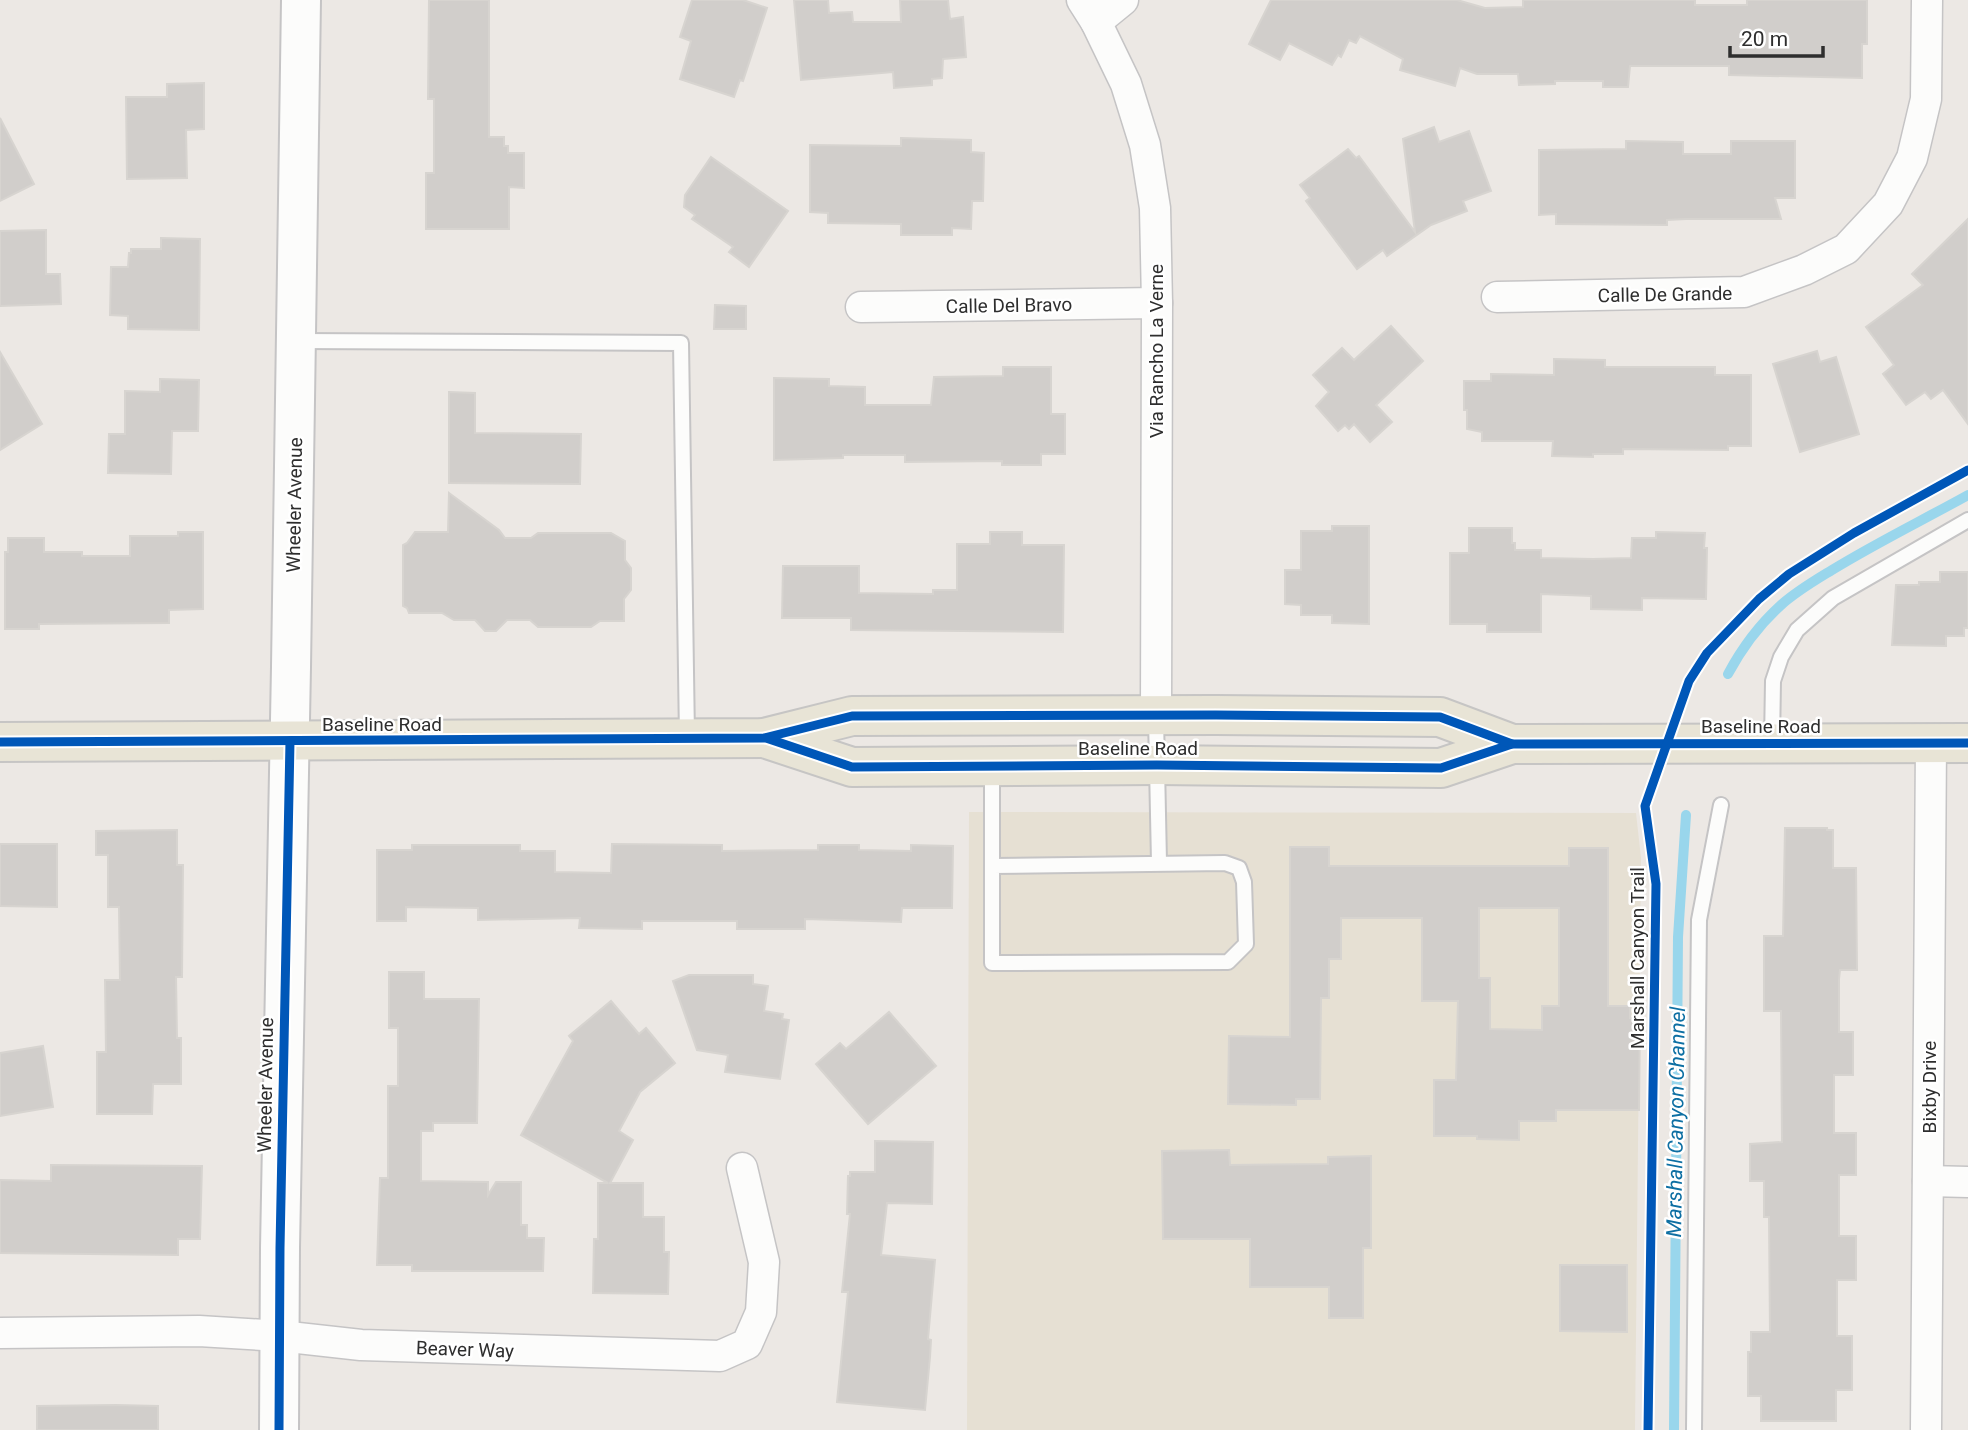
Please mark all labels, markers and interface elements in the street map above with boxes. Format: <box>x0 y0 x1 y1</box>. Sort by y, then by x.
scale bar <box>1730 14 1823 58</box>
text: 20 m <box>1741 27 1788 51</box>
street label: Via Rancho La Verne <box>1145 264 1168 438</box>
street label: Calle De Grande <box>1598 282 1733 307</box>
street label: Calle Del Bravo <box>946 293 1073 318</box>
street label: Wheeler Avenue <box>282 437 307 573</box>
street label: Baseline Road <box>322 713 442 736</box>
street label: Baseline Road <box>1701 715 1821 738</box>
street label: Baseline Road <box>1078 737 1198 760</box>
street label: Marshall Canyon Trail <box>1626 867 1649 1049</box>
water label: Marshall Canyon Channel <box>1662 1005 1690 1237</box>
street label: Wheeler Avenue <box>253 1017 278 1153</box>
street label: Bixby Drive <box>1918 1041 1941 1133</box>
street label: Beaver Way <box>416 1336 514 1363</box>

